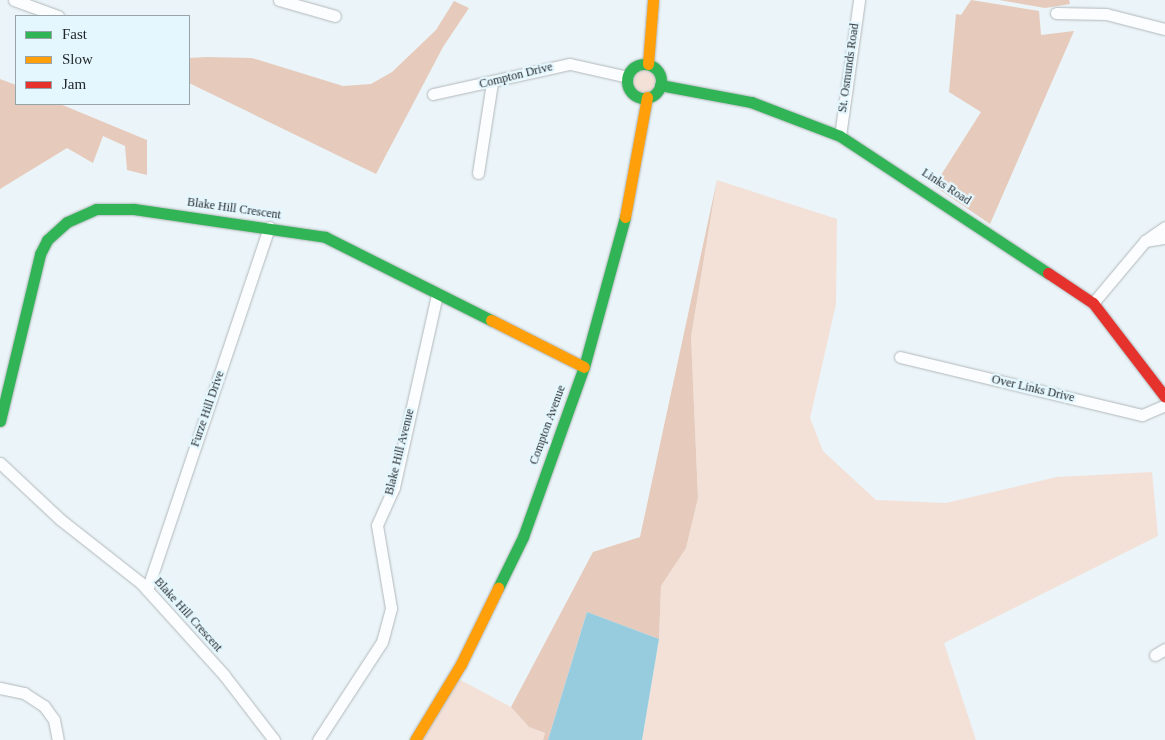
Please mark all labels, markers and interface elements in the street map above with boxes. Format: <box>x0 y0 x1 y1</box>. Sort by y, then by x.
legend <box>15 15 190 105</box>
street label: St. Osmunds Road <box>836 23 862 113</box>
text: Fast <box>62 26 87 42</box>
text: Slow <box>62 51 93 67</box>
street label: Compton Drive <box>478 60 554 92</box>
text: Jam <box>62 76 86 92</box>
street label: Links Road <box>919 166 973 208</box>
street label: Blake Hill Crescent <box>186 195 282 223</box>
street label: Furze Hill Drive <box>188 369 228 449</box>
street label: Over Links Drive <box>990 372 1076 406</box>
street label: Compton Avenue <box>527 383 569 467</box>
street label: Blake Hill Avenue <box>382 407 418 497</box>
street label: Blake Hill Crescent <box>151 575 225 655</box>

